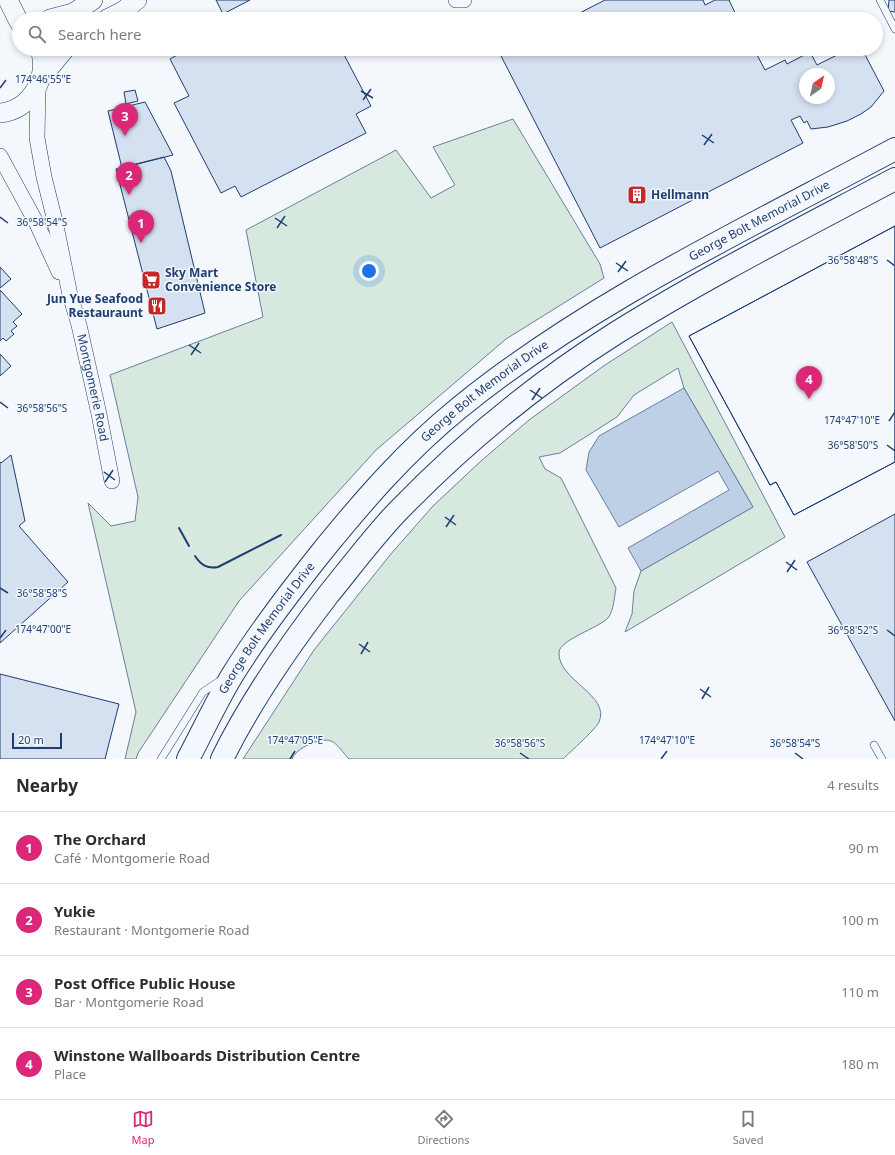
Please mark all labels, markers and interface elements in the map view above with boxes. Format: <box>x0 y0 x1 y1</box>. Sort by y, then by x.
search box <box>12 12 883 56</box>
icon: search <box>26 23 48 45</box>
text: Search here <box>58 24 141 44</box>
north arrow <box>799 68 835 104</box>
text: 174°46'55"E <box>15 72 71 86</box>
pin: 3 <box>112 103 138 136</box>
pin: 2 <box>116 162 142 195</box>
street label: George Bolt Memorial Drive <box>685 176 833 265</box>
building icon: Hellmann <box>626 184 648 206</box>
place label: Hellmann <box>651 186 709 203</box>
pin: 1 <box>128 210 154 243</box>
text: 36°58'54"S <box>17 215 68 229</box>
text: 36°58'48"S <box>828 253 879 267</box>
your location <box>359 261 379 281</box>
place label: Sky Mart Convenience Store <box>165 264 276 295</box>
supermarket icon: Sky Mart Convenience Store <box>140 269 162 291</box>
place label: Jun Yue Seafood Restauraunt <box>46 290 143 321</box>
restaurant icon: Jun Yue Seafood Restauraunt <box>146 295 168 317</box>
street label: Montgomerie Road <box>73 332 113 443</box>
street label: George Bolt Memorial Drive <box>417 336 552 446</box>
pin: 4 <box>796 366 822 399</box>
text: 36°58'56"S <box>17 401 68 415</box>
text: 174°47'10"E <box>824 413 880 427</box>
text: 36°58'50"S <box>828 438 879 452</box>
street label: George Bolt Memorial Drive <box>214 558 318 697</box>
text: 36°58'58"S <box>17 586 68 600</box>
text: 174°47'00"E <box>15 622 71 636</box>
text: 36°58'52"S <box>828 623 879 637</box>
scale bar <box>12 731 62 750</box>
text: 20 m <box>18 732 44 747</box>
text: 174°47'05"E <box>267 733 323 747</box>
text: 174°47'10"E <box>639 733 695 747</box>
text: 36°58'56"S <box>495 736 546 750</box>
text: 36°58'54"S <box>770 736 821 750</box>
text: Nearby <box>16 774 78 797</box>
text: 4 results <box>827 776 879 794</box>
text: The Orchard <box>54 829 146 849</box>
text: 1 <box>25 839 33 857</box>
text: 90 m <box>849 839 879 857</box>
text: Café · Montgomerie Road <box>54 849 210 867</box>
text: Yukie <box>54 901 95 921</box>
text: 2 <box>25 911 33 929</box>
text: 100 m <box>841 911 879 929</box>
text: Restaurant · Montgomerie Road <box>54 921 249 939</box>
text: Post Office Public House <box>54 973 235 993</box>
text: 3 <box>25 983 33 1001</box>
text: 110 m <box>841 983 879 1001</box>
text: Bar · Montgomerie Road <box>54 993 204 1011</box>
text: Winstone Wallboards Distribution Centre <box>54 1045 360 1065</box>
text: 4 <box>25 1055 33 1073</box>
text: 180 m <box>841 1055 879 1073</box>
text: Place <box>54 1065 86 1083</box>
tab: Map <box>132 1108 154 1147</box>
tab: Directions <box>417 1108 470 1147</box>
tab: Saved <box>733 1108 763 1147</box>

